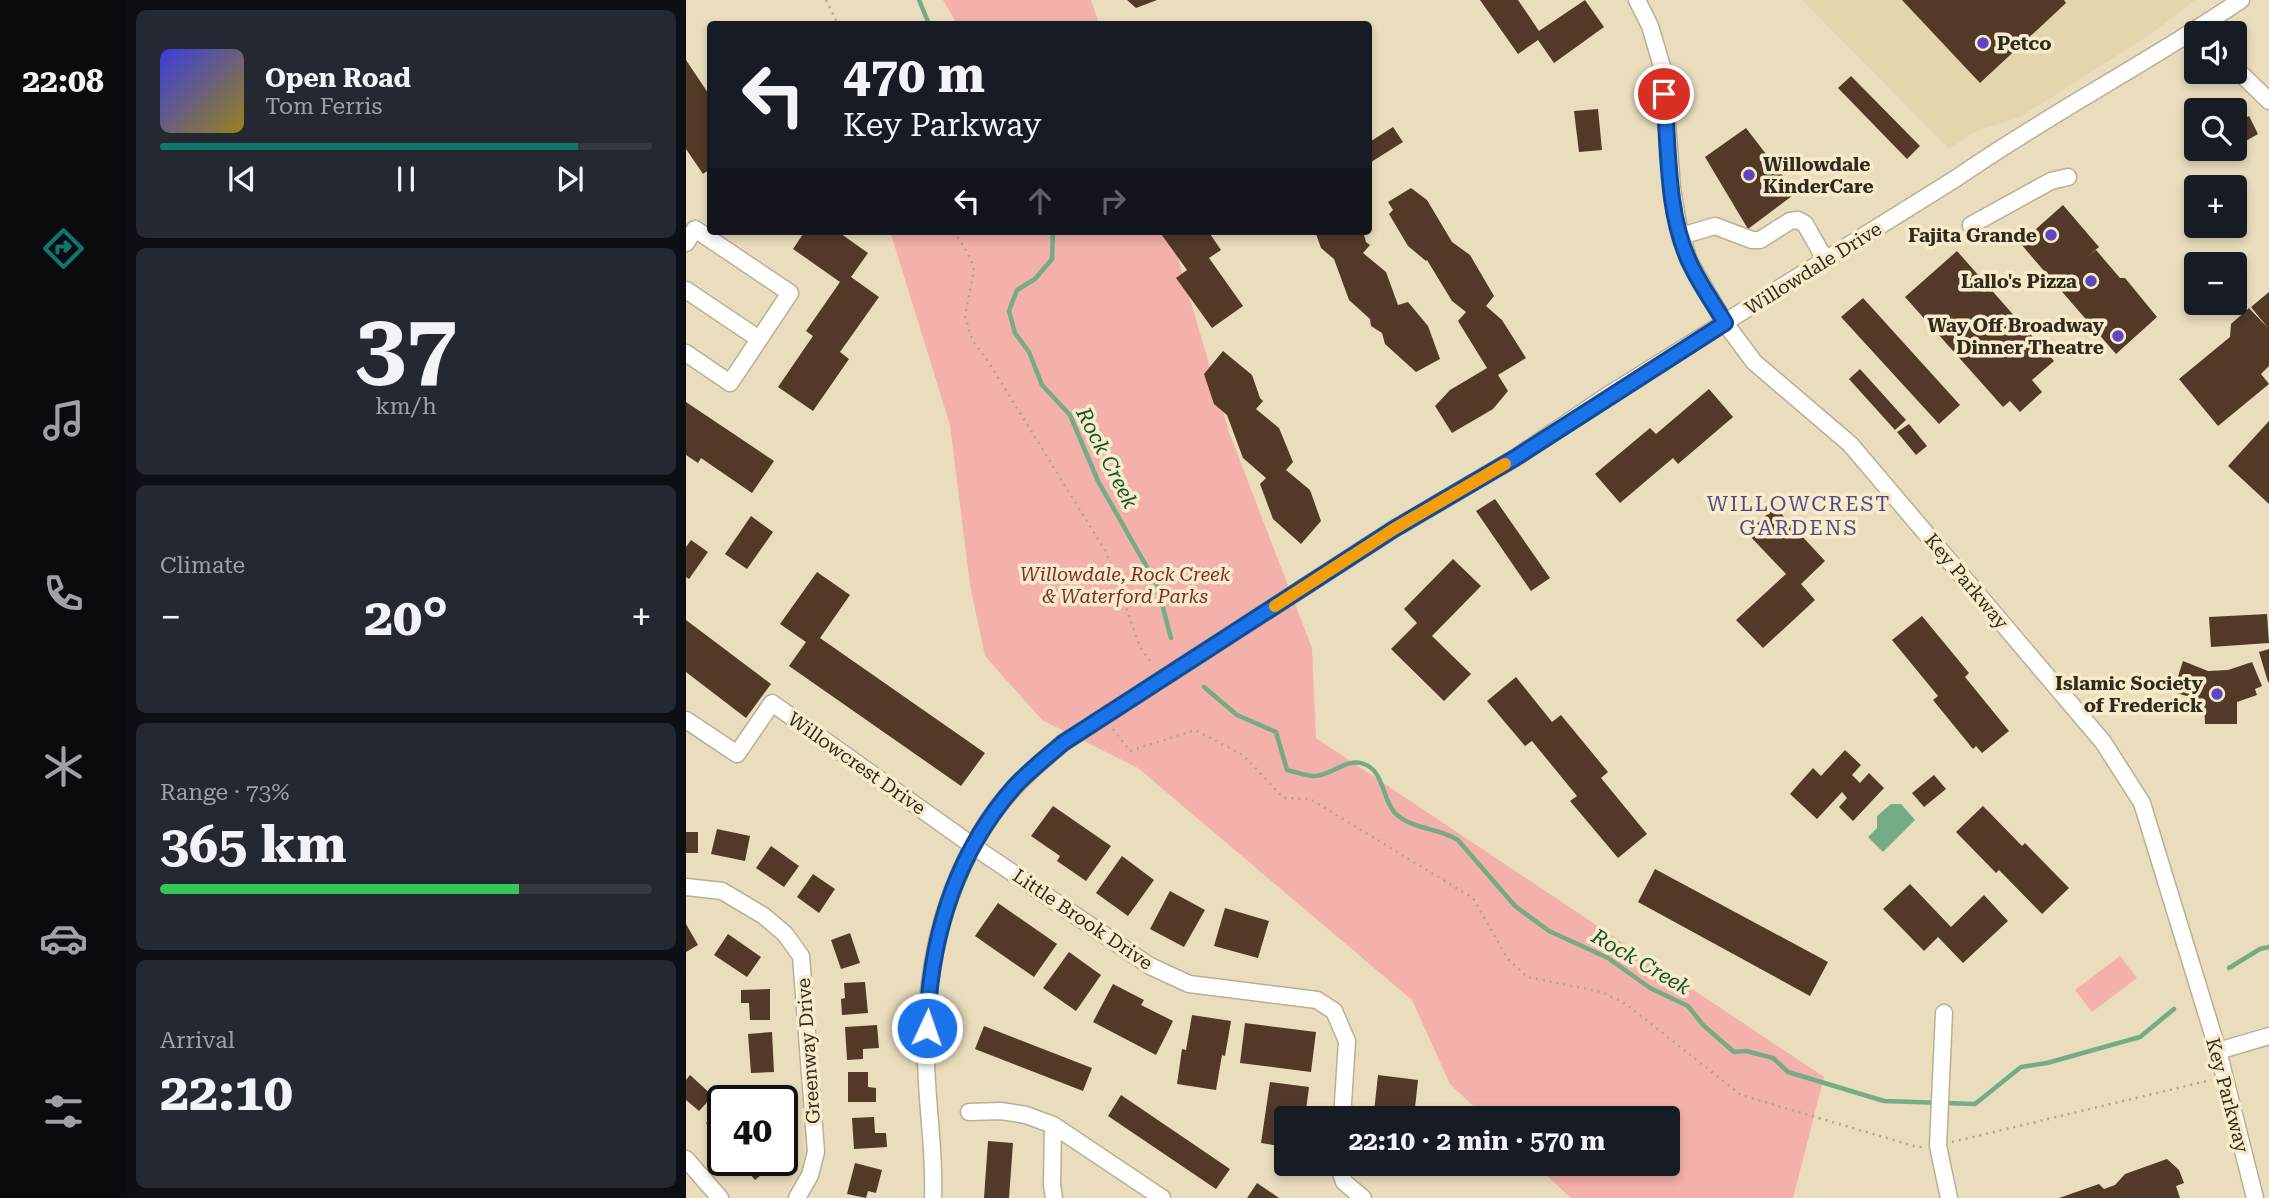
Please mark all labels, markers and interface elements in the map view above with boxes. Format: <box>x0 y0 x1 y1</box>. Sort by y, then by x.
map controls <box>2184 21 2247 315</box>
button: sound <box>2184 21 2247 84</box>
place label: Petco <box>1997 32 2051 55</box>
marker: Petco <box>1975 35 1991 51</box>
text: 470 m <box>843 47 985 104</box>
icon: left <box>728 49 819 140</box>
text: 22:08 <box>22 62 104 100</box>
text: Open Road <box>265 63 411 93</box>
pin <box>1634 64 1694 124</box>
icon: arrive <box>1645 75 1683 113</box>
text: Tom Ferris <box>265 93 382 120</box>
button: search <box>2184 98 2247 161</box>
text: Key Parkway <box>843 106 1042 144</box>
place label: Willowdale KinderCare <box>1763 153 1874 198</box>
icon: previous <box>223 160 261 198</box>
icon: pause <box>387 160 425 198</box>
icon: next <box>551 160 589 198</box>
marker: Willowdale KinderCare <box>1741 167 1757 183</box>
button: + <box>2184 175 2247 238</box>
icon: left <box>948 182 986 220</box>
icon: ahead <box>1021 182 1059 220</box>
icon: right <box>1094 182 1132 220</box>
street label: Willowdale Drive <box>1741 217 1886 320</box>
icon: directions <box>39 224 88 273</box>
place label: Fajita Grande <box>1908 224 2037 247</box>
marker: Fajita Grande <box>2043 227 2059 243</box>
button: − <box>2184 252 2247 315</box>
place label: Lallo's Pizza <box>1961 270 2077 293</box>
marker: Lallo's Pizza <box>2083 273 2099 289</box>
text: 37 <box>355 294 457 400</box>
place label: Way Off Broadway Dinner Theatre <box>1927 314 2105 359</box>
marker: Way Off Broadway Dinner Theatre <box>2110 328 2126 344</box>
text: km/h <box>375 393 437 420</box>
icon: music <box>39 396 88 445</box>
water label: Rock Creek <box>1071 403 1143 513</box>
district label: WILLOWCREST GARDENS <box>1707 492 1891 540</box>
street label: Key Parkway <box>1920 529 2014 634</box>
text: Climate <box>160 552 245 579</box>
park label: Willowdale, Rock Creek & Waterford Parks <box>1020 563 1231 608</box>
icon: phone <box>39 569 88 618</box>
text: 20° <box>364 587 448 648</box>
text: − <box>160 595 181 639</box>
text: + <box>631 595 652 639</box>
place label: Islamic Society of Frederick <box>2055 672 2204 717</box>
marker: Islamic Society of Frederick <box>2209 686 2225 702</box>
street label: Willowcrest Drive <box>783 707 930 820</box>
icon: climate <box>39 742 88 791</box>
text: Range · 73% <box>160 779 289 806</box>
text: 365 km <box>160 814 347 875</box>
street label: Little Brook Drive <box>1009 864 1157 975</box>
icon: car <box>39 914 88 963</box>
water label: Rock Creek <box>1587 924 1695 1000</box>
street label: Greenway Drive <box>792 977 825 1125</box>
position arrow <box>890 991 964 1065</box>
text: Arrival <box>160 1027 235 1054</box>
street label: Key Parkway <box>2201 1035 2254 1156</box>
text: 22:10 <box>160 1062 293 1123</box>
speed limit sign: 40 <box>707 1085 798 1176</box>
icon: filters <box>39 1087 88 1136</box>
text: 22:10 · 2 min · 570 m <box>1349 1126 1605 1156</box>

